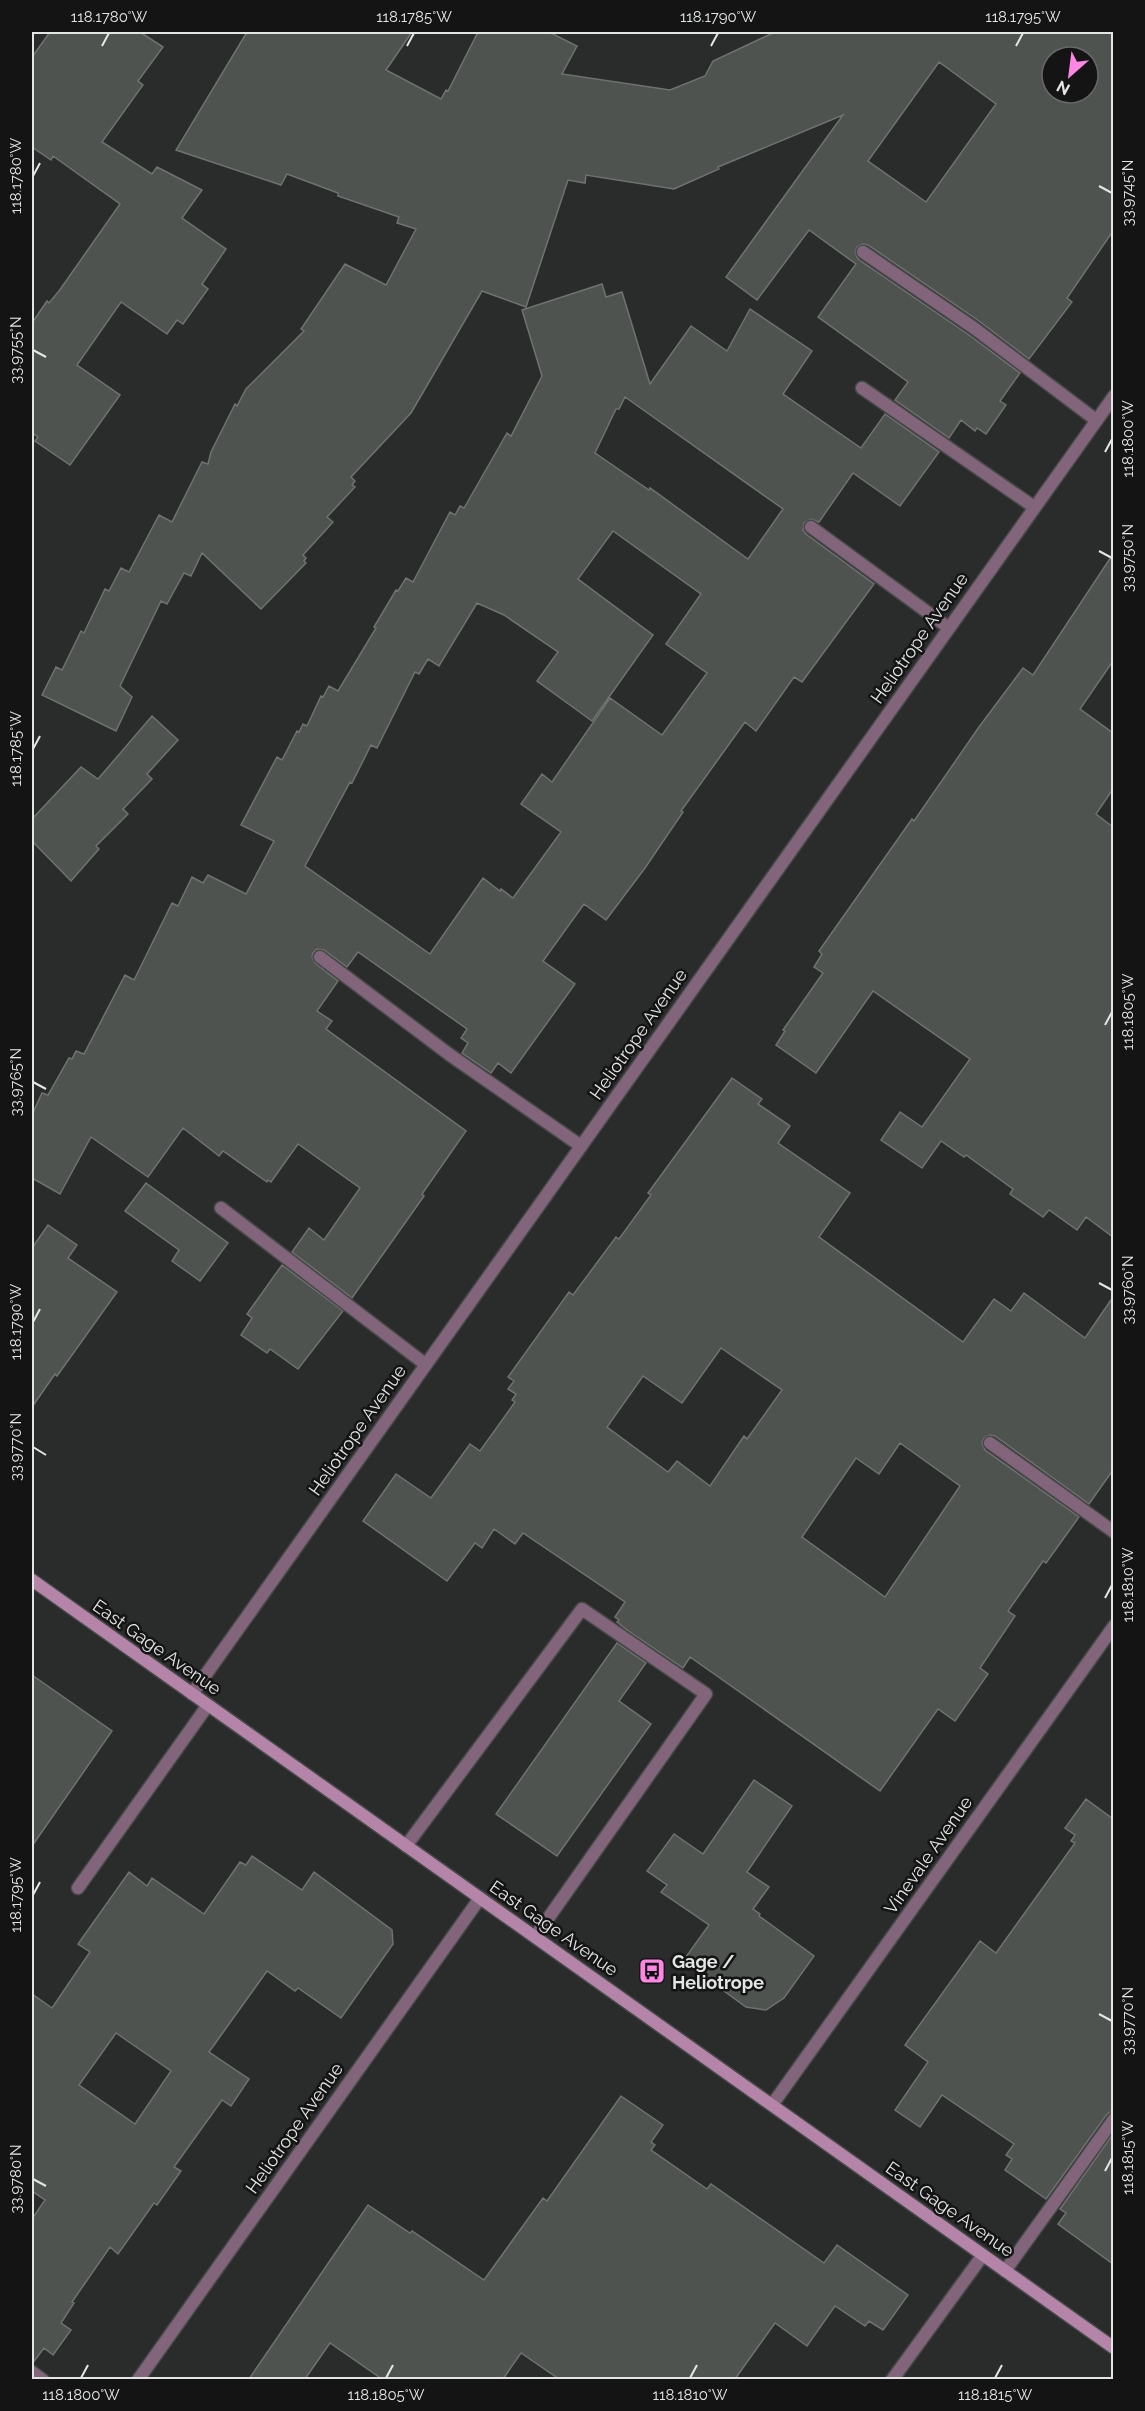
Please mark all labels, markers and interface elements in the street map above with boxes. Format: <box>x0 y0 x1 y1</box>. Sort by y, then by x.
text: 118.1780°W <box>71 8 148 26</box>
text: 118.1785°W <box>376 8 452 26</box>
text: 118.1790°W <box>680 8 756 26</box>
text: 118.1795°W <box>985 8 1061 26</box>
north arrow <box>1040 45 1100 105</box>
text: N <box>1053 77 1073 99</box>
text: 118.1780°W <box>7 137 25 214</box>
text: 33.9745°N <box>1119 160 1137 226</box>
text: 33.9755°N <box>7 316 25 384</box>
text: 118.1800°W <box>1119 400 1137 478</box>
text: 33.9750°N <box>1119 524 1137 592</box>
street label: Heliotrope Avenue <box>866 568 972 707</box>
text: 118.1785°W <box>7 711 25 787</box>
street label: Heliotrope Avenue <box>585 964 691 1103</box>
text: 118.1805°W <box>1119 973 1137 1050</box>
text: 33.9765°N <box>7 1048 25 1116</box>
text: 33.9760°N <box>1119 1255 1137 1325</box>
text: 118.1790°W <box>7 1284 25 1360</box>
street label: Heliotrope Avenue <box>304 1360 410 1499</box>
text: 33.9770°N <box>7 1413 25 1481</box>
text: 118.1810°W <box>1119 1547 1137 1622</box>
street label: East Gage Avenue <box>89 1595 225 1699</box>
street label: Vinevale Avenue <box>880 1792 977 1918</box>
text: 118.1795°W <box>7 1857 25 1933</box>
street label: East Gage Avenue <box>486 1876 622 1980</box>
place label: Gage / Heliotrope <box>672 1951 764 1993</box>
bus stop icon: Gage / Heliotrope <box>637 1956 667 1986</box>
text: 33.9770°N <box>1119 1987 1137 2055</box>
street label: Heliotrope Avenue <box>241 2058 347 2197</box>
text: 118.1815°W <box>1119 2121 1137 2195</box>
text: 33.9780°N <box>7 2145 25 2213</box>
street label: East Gage Avenue <box>882 2157 1018 2261</box>
text: 118.1800°W <box>42 2386 120 2404</box>
text: 118.1805°W <box>348 2386 425 2404</box>
text: 118.1810°W <box>653 2386 728 2404</box>
text: 118.1815°W <box>958 2386 1032 2404</box>

